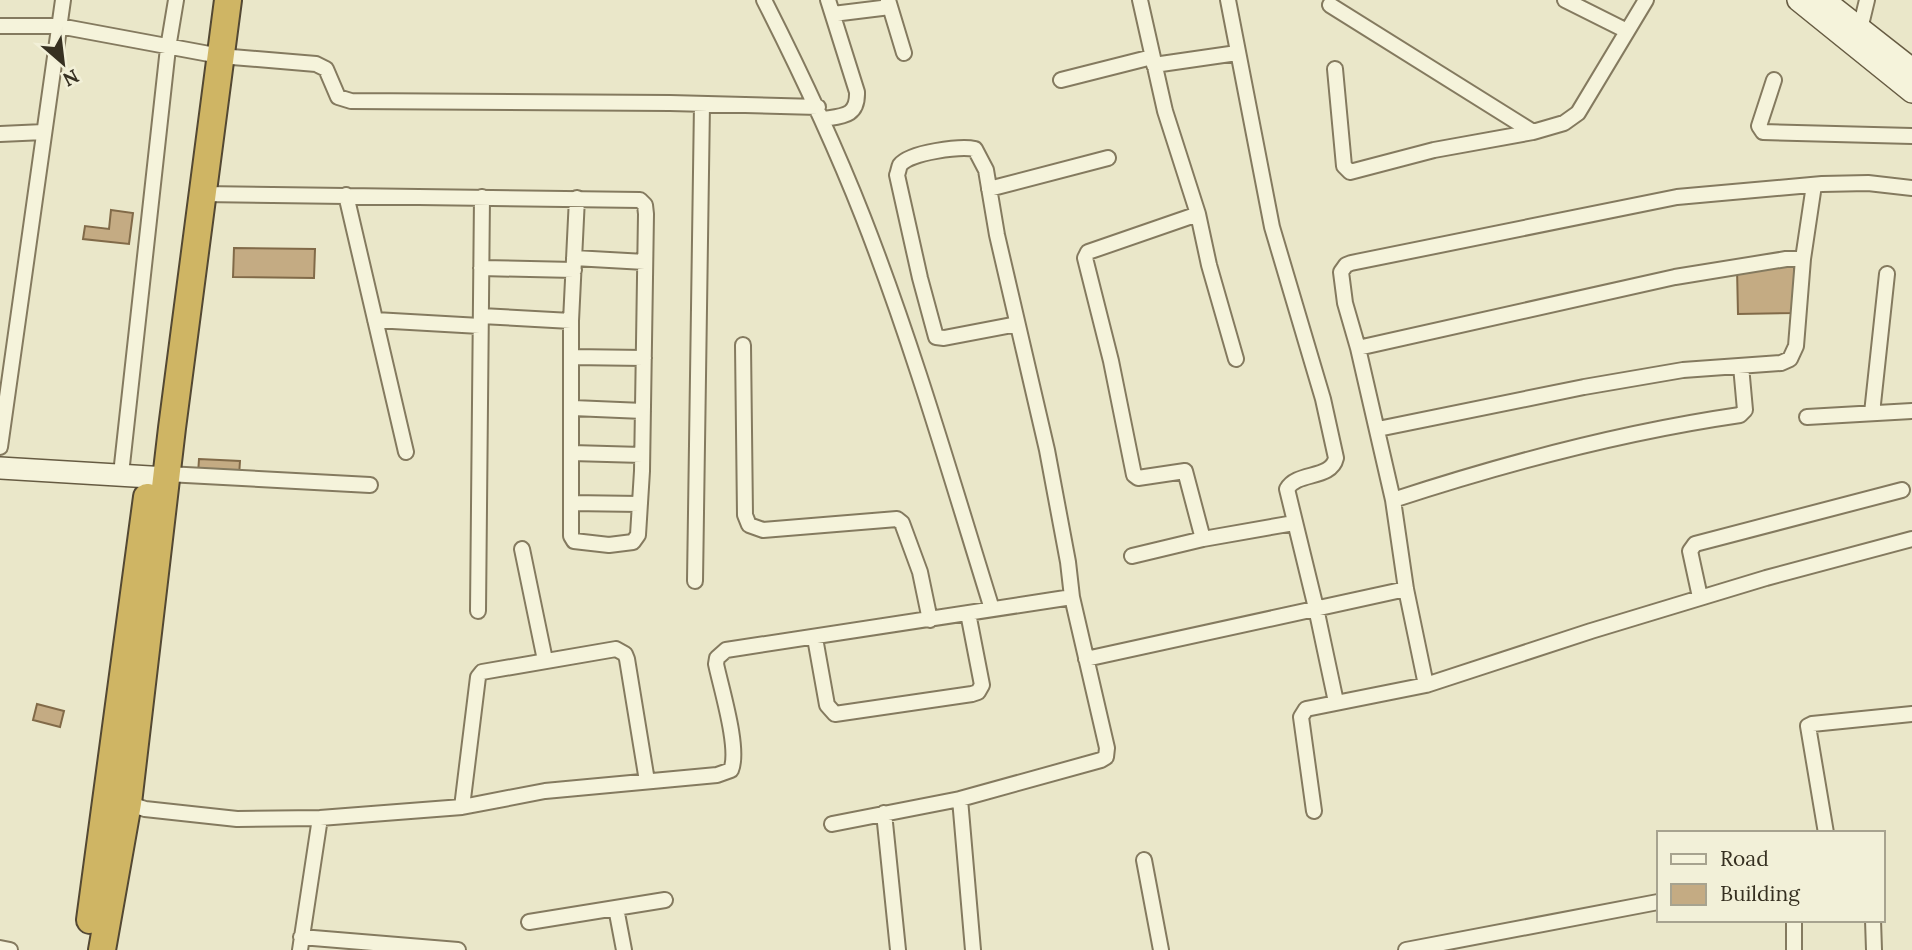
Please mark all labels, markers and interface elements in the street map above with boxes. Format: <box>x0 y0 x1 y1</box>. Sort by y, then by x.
north arrow <box>28 28 98 98</box>
text: N <box>59 64 83 92</box>
legend <box>1657 831 1884 922</box>
text: Road <box>1720 845 1769 872</box>
text: Building <box>1720 880 1800 907</box>

